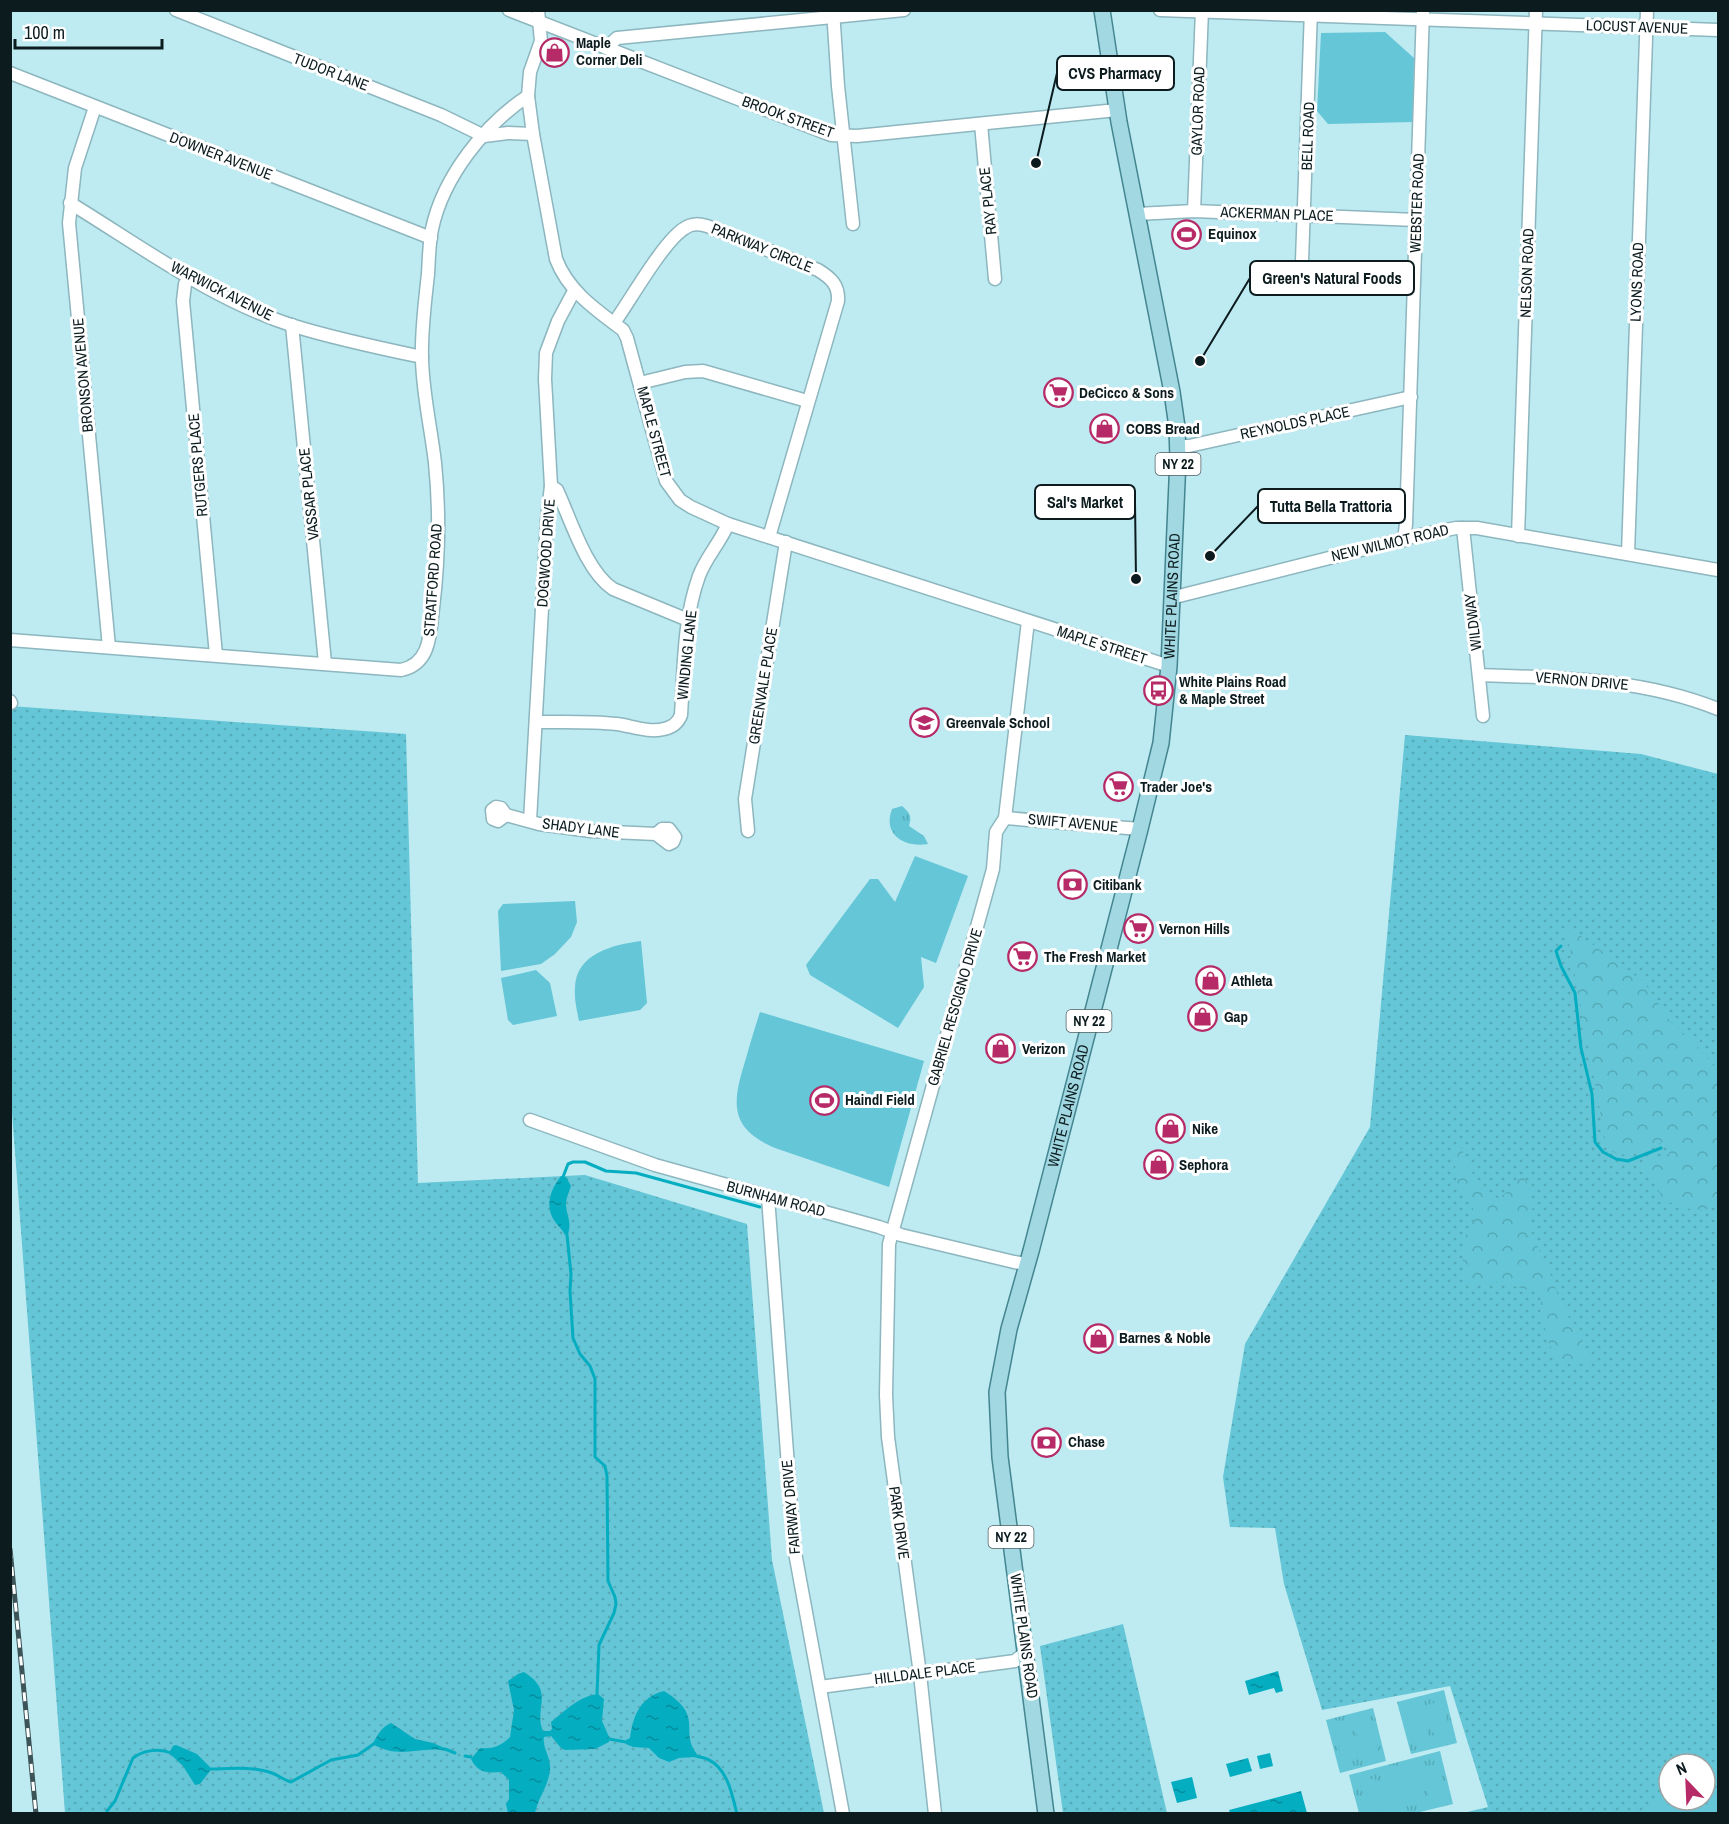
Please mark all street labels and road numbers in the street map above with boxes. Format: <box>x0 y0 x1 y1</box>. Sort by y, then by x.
street label: LOCUST AVENUE <box>1586 14 1688 39</box>
street label: TUDOR LANE <box>290 48 372 96</box>
street label: GAYLOR ROAD <box>1185 66 1210 156</box>
street label: BROOK STREET <box>739 90 837 143</box>
street label: BELL ROAD <box>1296 101 1319 171</box>
street label: DOWNER AVENUE <box>167 126 276 185</box>
street label: WEBSTER ROAD <box>1404 153 1429 253</box>
street label: RAY PLACE <box>974 166 1001 236</box>
street label: ACKERMAN PLACE <box>1219 201 1334 226</box>
street label: PARKWAY CIRCLE <box>708 218 816 277</box>
street label: NELSON ROAD <box>1514 228 1539 318</box>
street label: LYONS ROAD <box>1625 242 1648 322</box>
street label: WARWICK AVENUE <box>167 256 277 325</box>
street label: BRONSON AVENUE <box>67 317 98 433</box>
street label: MAPLE STREET <box>632 384 677 480</box>
street label: REYNOLDS PLACE <box>1238 401 1352 444</box>
street label: RUTGERS PLACE <box>183 412 212 518</box>
street label: VASSAR PLACE <box>293 447 324 541</box>
road number: NY 22 <box>1156 453 1200 475</box>
street label: DOGWOOD DRIVE <box>531 498 560 608</box>
street label: NEW WILMOT ROAD <box>1329 519 1451 566</box>
street label: STRATFORD ROAD <box>418 523 447 637</box>
street label: WHITE PLAINS ROAD <box>1158 533 1185 659</box>
street label: WILDWAY <box>1458 591 1486 652</box>
street label: WINDING LANE <box>671 609 702 701</box>
street label: MAPLE STREET <box>1054 620 1150 669</box>
street label: GREENVALE PLACE <box>743 626 782 746</box>
street label: VERNON DRIVE <box>1534 666 1630 695</box>
street label: SWIFT AVENUE <box>1027 808 1119 837</box>
street label: SHADY LANE <box>541 812 621 843</box>
street label: GABRIEL RESCIGNO DRIVE <box>922 926 987 1088</box>
road number: NY 22 <box>1066 1010 1112 1032</box>
street label: WHITE PLAINS ROAD <box>1042 1042 1094 1169</box>
street label: BURNHAM ROAD <box>725 1175 828 1222</box>
street label: FAIRWAY DRIVE <box>776 1459 805 1555</box>
street label: PARK DRIVE <box>884 1485 915 1561</box>
road number: NY 22 <box>988 1526 1034 1548</box>
street label: WHITE PLAINS ROAD <box>1005 1572 1044 1700</box>
street label: HILLDALE PLACE <box>873 1656 977 1689</box>

